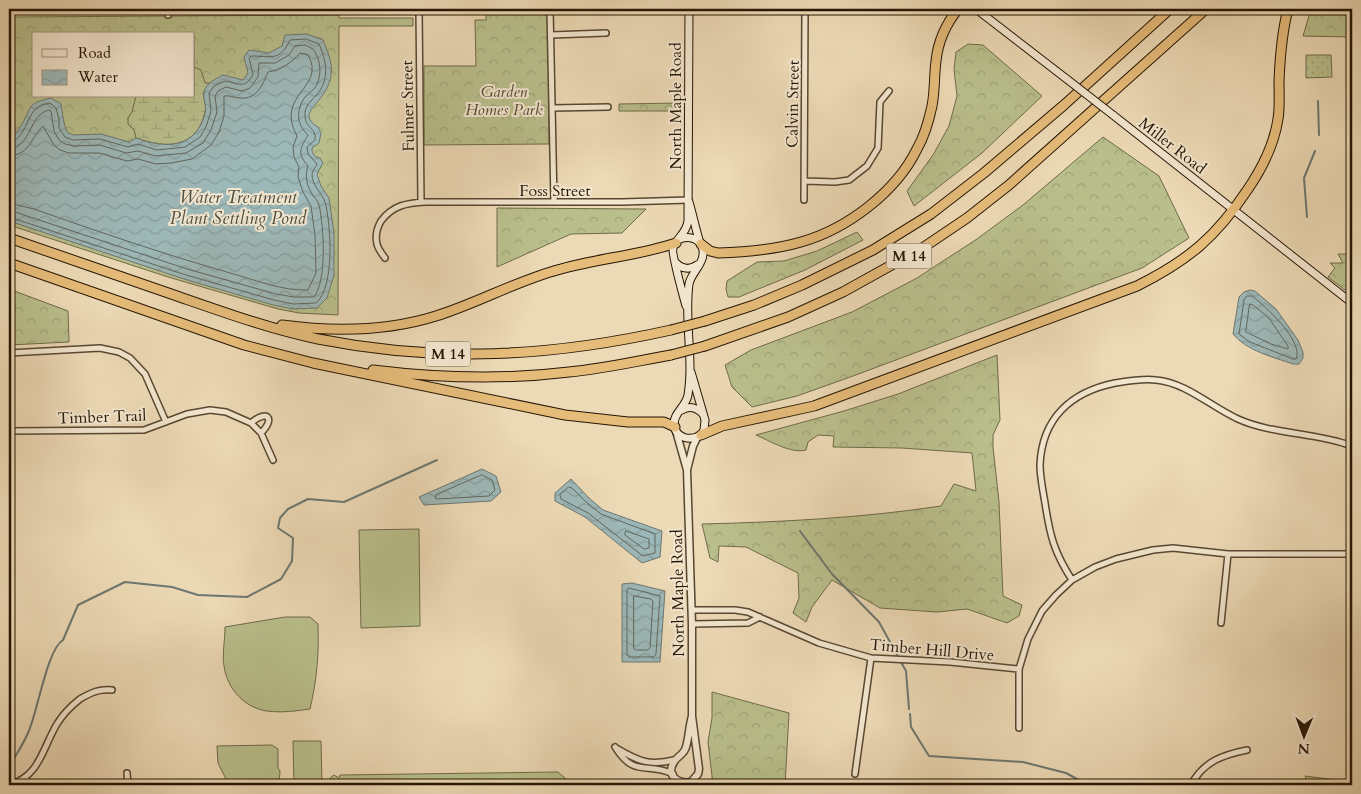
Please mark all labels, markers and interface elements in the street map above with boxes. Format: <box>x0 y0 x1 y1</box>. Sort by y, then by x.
legend <box>32 32 195 98</box>
street label: North Maple Road <box>665 42 687 170</box>
text: Road <box>78 43 111 63</box>
street label: Fulmer Street <box>396 60 420 152</box>
street label: Calvin Street <box>781 60 805 148</box>
text: Water <box>77 67 119 87</box>
park label: Garden Homes Park <box>465 81 543 121</box>
street label: Miller Road <box>1134 112 1211 179</box>
street label: Foss Street <box>519 180 591 202</box>
water label: Water Treatment Plant Settling Pond <box>170 185 308 231</box>
road number: M 14 <box>886 244 932 268</box>
road number: M 14 <box>426 342 470 366</box>
street label: Timber Trail <box>57 404 147 430</box>
street label: North Maple Road <box>666 529 690 657</box>
street label: Timber Hill Drive <box>869 634 995 666</box>
north arrow <box>1278 712 1328 762</box>
text: N <box>1298 739 1310 758</box>

